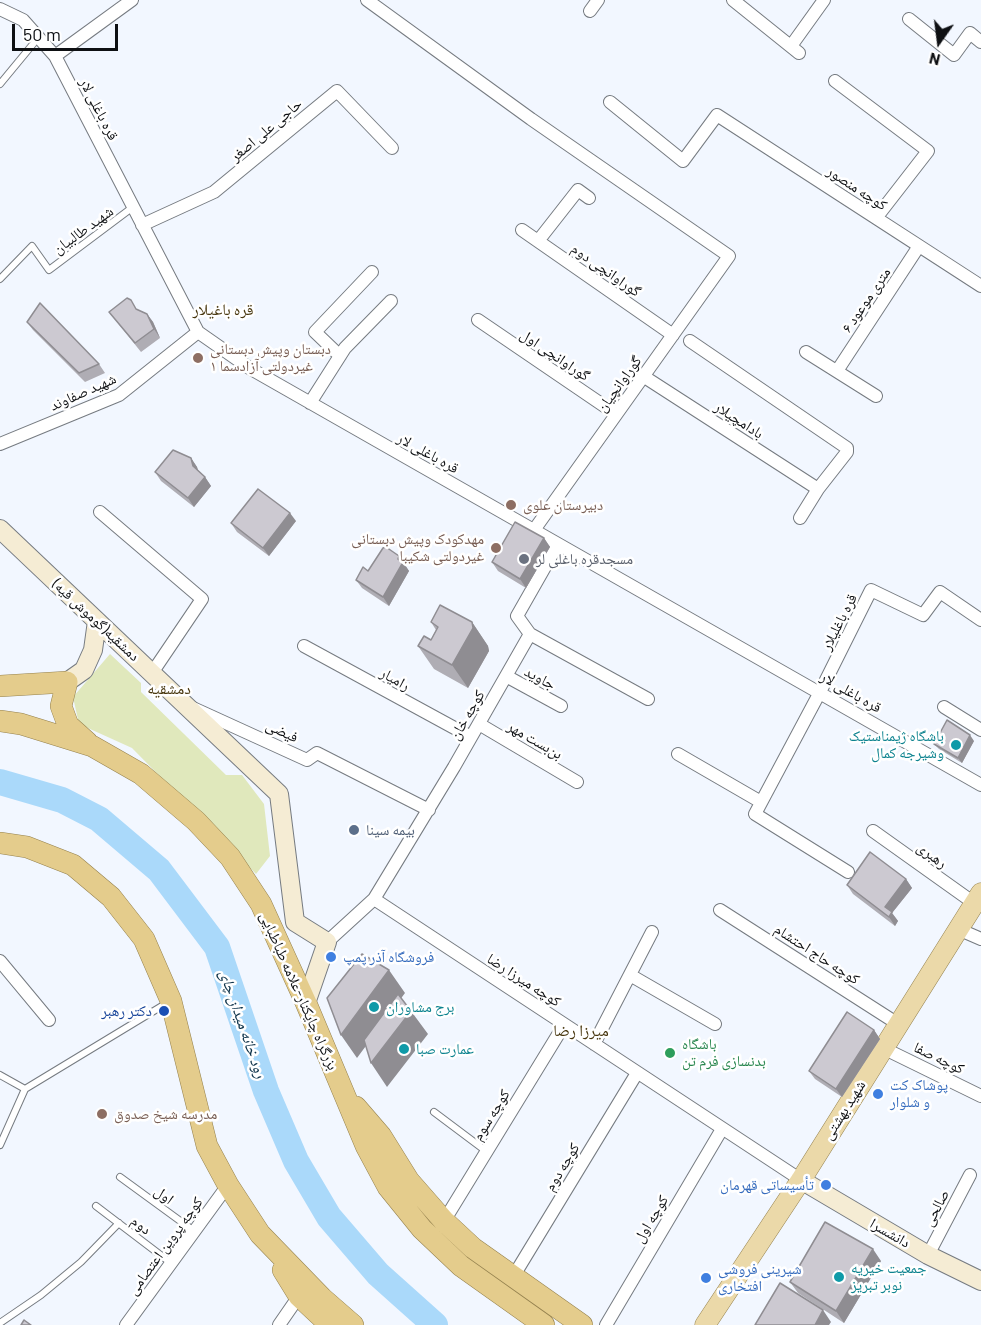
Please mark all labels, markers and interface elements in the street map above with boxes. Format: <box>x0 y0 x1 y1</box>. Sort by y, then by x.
scale bar <box>15 12 122 50</box>
north arrow <box>909 12 969 72</box>
text: 50 m <box>23 23 61 45</box>
text: N <box>927 49 942 70</box>
street label: قره باغلی لار <box>76 75 122 143</box>
street label: حاجی علی اصغر <box>226 95 306 165</box>
street label: کوچه منصور <box>823 162 891 214</box>
street label: شهید طالبیان <box>49 202 117 258</box>
street label: گوراوانچی دوم <box>568 239 644 301</box>
street label: ۶ متری موعود <box>838 264 894 336</box>
district label: قره باغیلار <box>192 300 254 320</box>
street label: گوراوانچی اول <box>517 325 593 385</box>
place label: دبستان وپیش دبستانی غیردولتی آزادسما ۱ <box>210 340 331 375</box>
marker: دبستان وپیش دبستانی غیردولتی آزادسما ۱ <box>191 351 205 365</box>
street label: گوراوانچیان <box>593 352 645 416</box>
street label: شهید صفاوند <box>47 369 119 415</box>
street label: بادامچیلار <box>711 398 767 442</box>
street label: قره باغلی لار <box>394 429 462 477</box>
place label: دبیرستان علوی <box>523 496 603 514</box>
marker: دبیرستان علوی <box>504 498 518 512</box>
place label: مهدکودک وپیش دبستانی غیردولتی شکیبا <box>351 530 484 565</box>
marker: مهدکودک وپیش دبستانی غیردولتی شکیبا <box>489 541 503 555</box>
place label: مسجدقره باغلی لر <box>536 550 633 568</box>
marker: مسجدقره باغلی لر <box>517 552 531 566</box>
street label: دمشقیه(گوموش قیه) <box>49 575 143 665</box>
street label: قره باغلیلار <box>817 591 861 653</box>
street label: جاوید <box>521 662 559 694</box>
street label: رامیار <box>377 664 413 694</box>
street label: قره باغلی لار <box>817 667 885 717</box>
district label: دمشقیه <box>147 679 191 699</box>
street label: کوچه خان <box>446 687 488 743</box>
street label: فیضی <box>263 716 301 746</box>
street label: بن‌بست مهر <box>504 717 566 763</box>
place label: باشگاه ژیمناستیک وشیرجه کمال <box>849 727 944 762</box>
marker: باشگاه ژیمناستیک وشیرجه کمال <box>949 738 963 752</box>
place label: بیمه سینا <box>366 821 415 839</box>
marker: بیمه سینا <box>347 823 361 837</box>
street label: رهبری <box>913 838 951 872</box>
street label: بزرگراه چایکنار-علامه طباطبایی <box>256 909 342 1073</box>
street label: کوچه حاج احتشام <box>771 920 863 988</box>
place label: فروشگاه آذر پمپ <box>343 948 434 966</box>
street label: کوچه میرزا رضا <box>484 949 564 1011</box>
marker: فروشگاه آذر پمپ <box>324 950 338 964</box>
water label: رود خانه میدان چای <box>215 967 271 1081</box>
place label: برج مشاوران <box>386 998 454 1016</box>
marker: برج مشاوران <box>367 1000 381 1014</box>
place label: دکتر رهبر <box>101 1002 152 1020</box>
marker: دکتر رهبر <box>157 1004 171 1018</box>
district label: میرزا رضا <box>553 1021 609 1041</box>
place label: باشگاه بدنسازی فرم تن <box>682 1035 766 1070</box>
street label: کوچه صفا <box>911 1038 967 1078</box>
place label: عمارت صبا <box>416 1040 474 1058</box>
marker: عمارت صبا <box>397 1042 411 1056</box>
marker: باشگاه بدنسازی فرم تن <box>663 1046 677 1060</box>
place label: پوشاک کت و شلوار <box>890 1076 948 1111</box>
street label: شهید بهشتى <box>819 1077 869 1143</box>
street label: کوچه سوم <box>468 1086 514 1144</box>
marker: پوشاک کت و شلوار <box>871 1087 885 1101</box>
place label: مدرسه شیخ صدوق <box>114 1105 217 1123</box>
marker: مدرسه شیخ صدوق <box>95 1107 109 1121</box>
street label: کوچه دوم <box>541 1140 583 1194</box>
place label: تأسیساتی قهرمان <box>720 1176 814 1194</box>
marker: تأسیساتی قهرمان <box>819 1178 833 1192</box>
street label: اول <box>151 1182 177 1208</box>
street label: صالحی <box>919 1187 953 1229</box>
street label: کوچه اول <box>630 1192 672 1246</box>
street label: کوچه پروین اعتصامی <box>123 1193 207 1299</box>
street label: دوم <box>127 1212 155 1238</box>
street label: دانشسرا <box>867 1214 913 1252</box>
place label: جمعیت خیریه نوبر تبریز <box>851 1259 927 1294</box>
place label: شیرینی فروشی افتخاری <box>718 1260 802 1295</box>
marker: جمعیت خیریه نوبر تبریز <box>832 1270 846 1284</box>
marker: شیرینی فروشی افتخاری <box>699 1271 713 1285</box>

